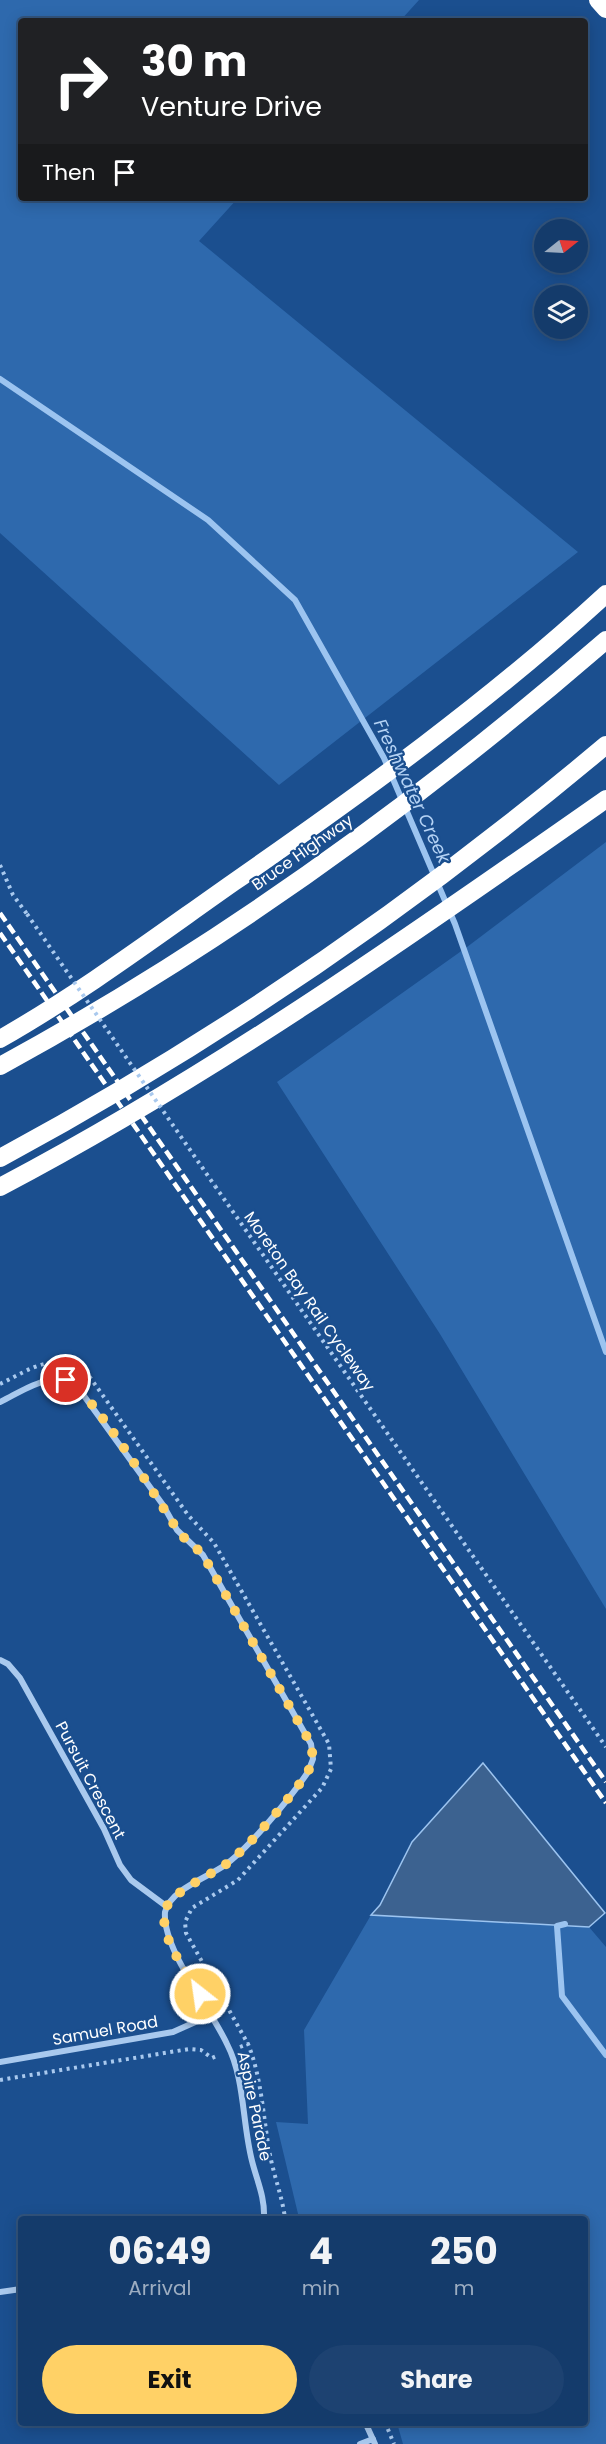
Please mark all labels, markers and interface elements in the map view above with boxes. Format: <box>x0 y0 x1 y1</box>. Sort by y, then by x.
text: 30 m <box>141 32 247 91</box>
icon: right <box>42 42 120 120</box>
text: Venture Drive <box>141 88 322 125</box>
icon: arrive <box>108 156 141 189</box>
text: Then <box>42 157 96 188</box>
north arrow <box>534 219 588 273</box>
map controls <box>534 219 588 339</box>
button: layers <box>534 285 588 339</box>
water label: Freshwater Creek <box>368 714 457 868</box>
street label: Bruce Highway <box>247 809 358 896</box>
street label: Moreton Bay Rail Cycleway <box>239 1207 381 1396</box>
pin <box>40 1354 91 1405</box>
icon: arrive <box>49 1363 82 1396</box>
street label: Pursuit Crescent <box>50 1717 131 1843</box>
position arrow <box>168 1962 232 2026</box>
street label: Samuel Road <box>51 2010 160 2051</box>
street label: Aspire Parade <box>232 2049 277 2163</box>
text: 06:49 <box>108 2226 211 2277</box>
text: 4 <box>309 2226 333 2277</box>
text: 250 <box>430 2226 498 2277</box>
text: Arrival <box>128 2274 191 2302</box>
text: min <box>302 2274 340 2302</box>
text: m <box>454 2274 474 2302</box>
button: Exit <box>42 2345 297 2414</box>
button: Share <box>309 2345 564 2414</box>

